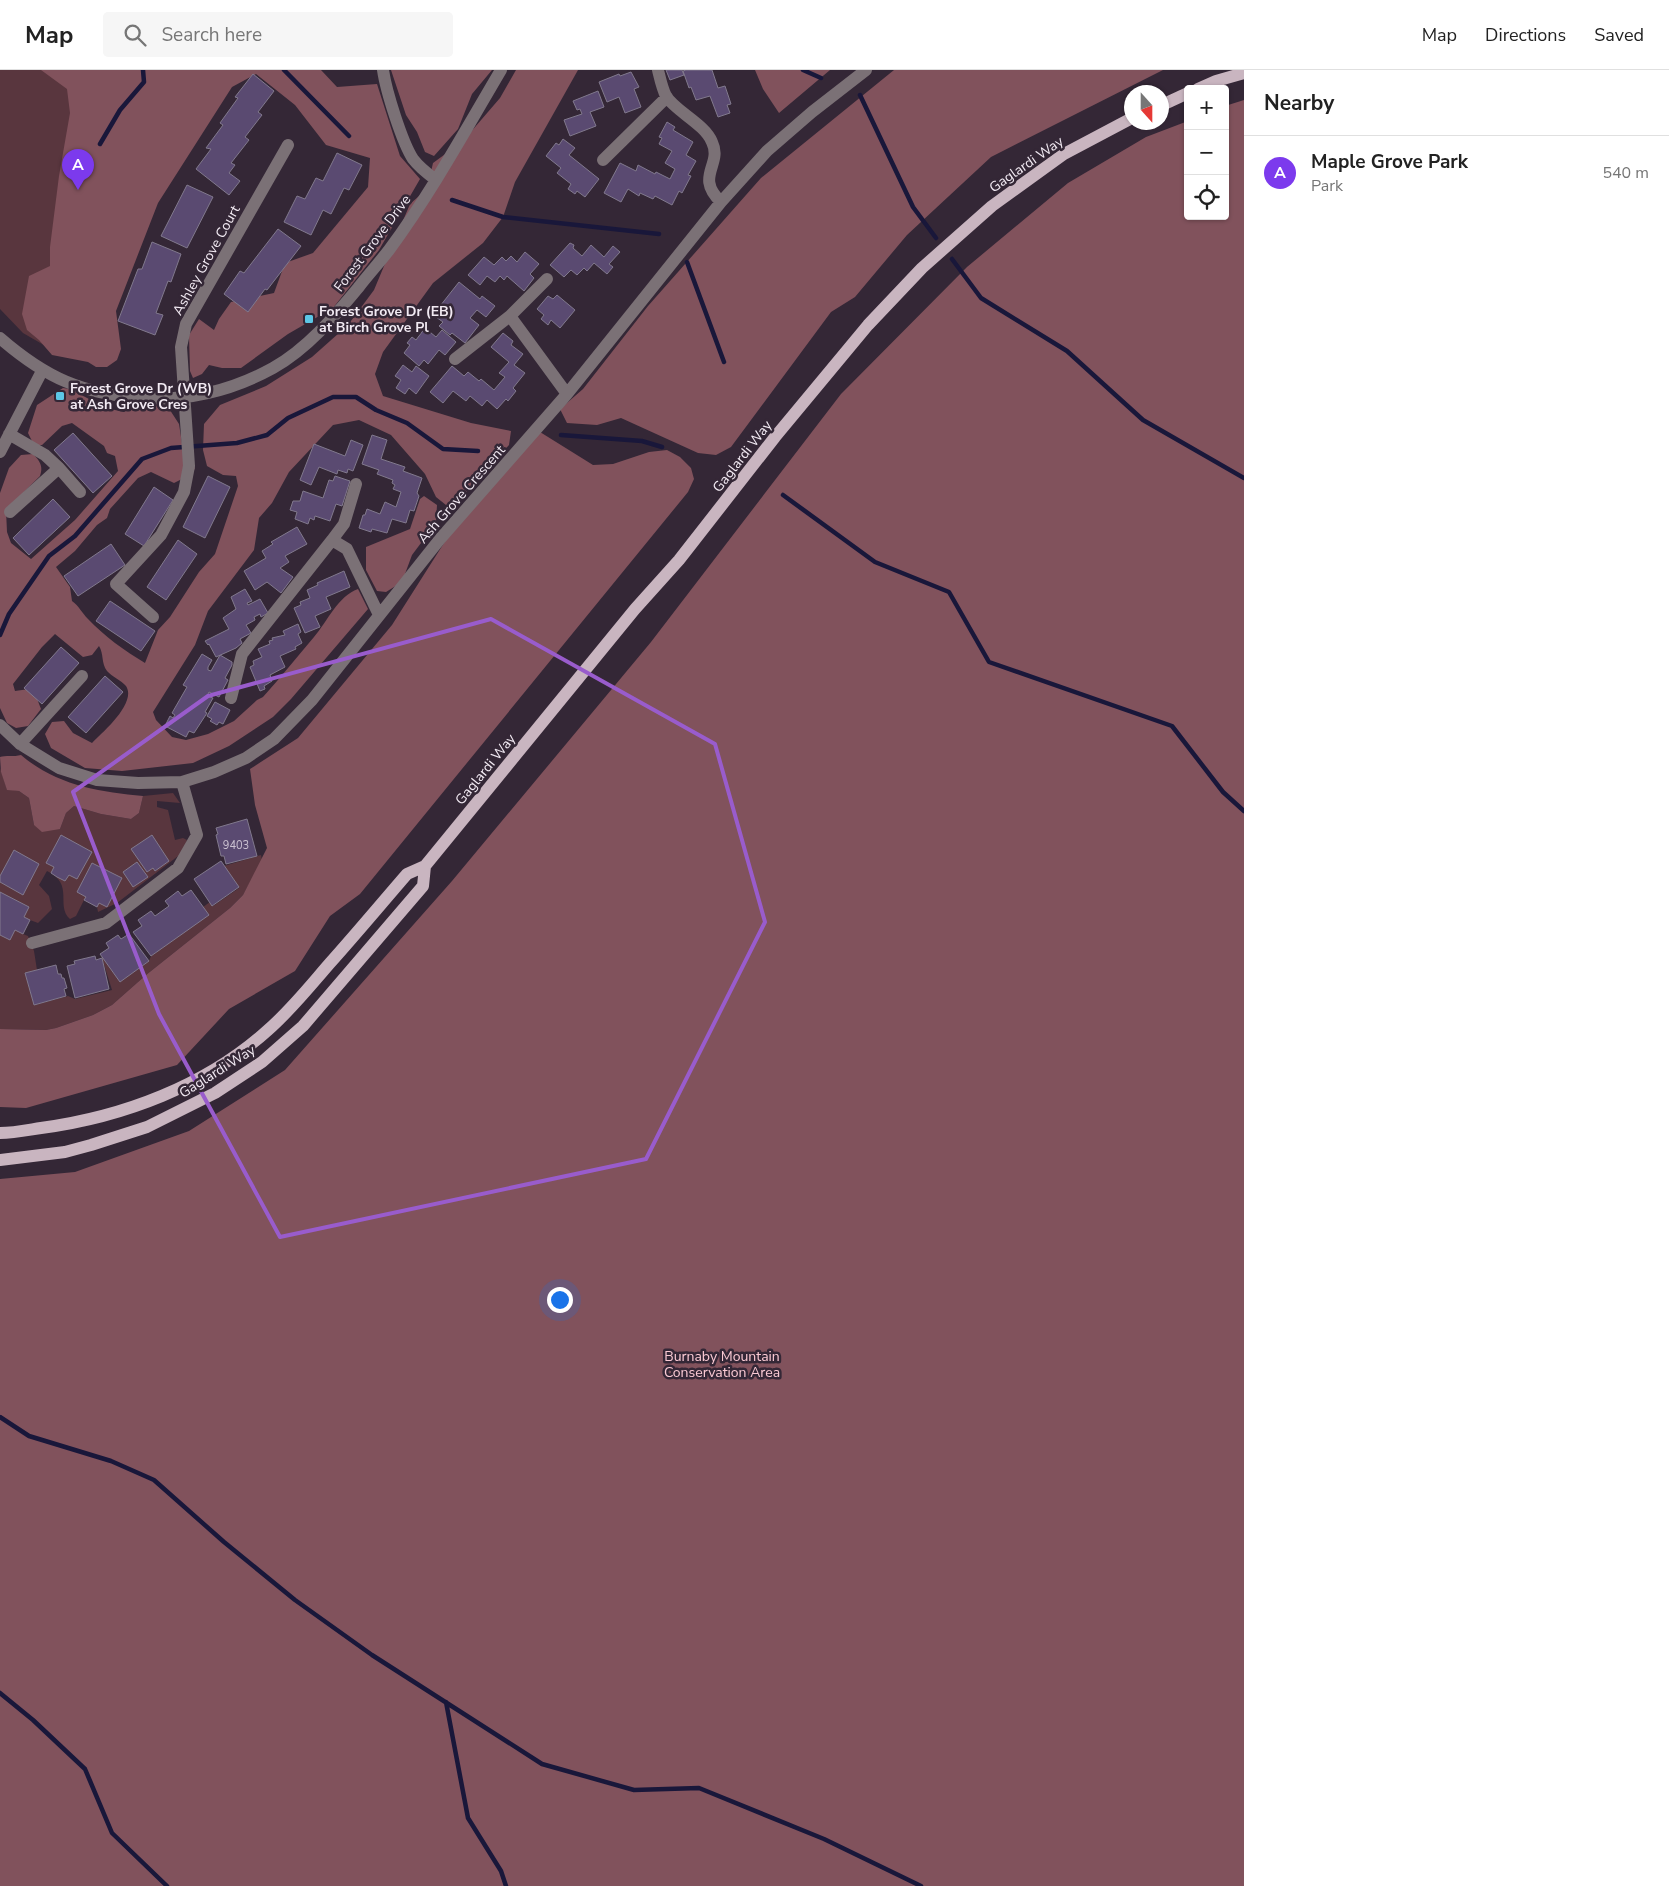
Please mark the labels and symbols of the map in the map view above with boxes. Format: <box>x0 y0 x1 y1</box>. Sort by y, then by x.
north arrow <box>1124 85 1169 130</box>
street label: Gaglardi Way <box>985 131 1068 197</box>
pin: A <box>62 149 94 190</box>
street label: Forest Grove Drive <box>330 191 415 296</box>
street label: Ashley Grove Court <box>168 202 245 319</box>
place label: Forest Grove Dr (EB) at Birch Grove Pl <box>319 302 454 337</box>
marker: Forest Grove Dr (EB) at Birch Grove Pl <box>303 313 315 325</box>
place label: Forest Grove Dr (WB) at Ash Grove Cres <box>70 379 212 414</box>
marker: Forest Grove Dr (WB) at Ash Grove Cres <box>54 390 66 402</box>
street label: Gaglardi Way <box>708 416 777 496</box>
street label: Ash Grove Crescent <box>413 441 509 548</box>
street label: Gaglardi Way <box>451 729 520 809</box>
house number: 9403 <box>223 838 249 853</box>
street label: Gaglardi Way <box>176 1040 260 1102</box>
your location <box>547 1287 573 1313</box>
park label: Burnaby Mountain Conservation Area <box>664 1347 780 1382</box>

